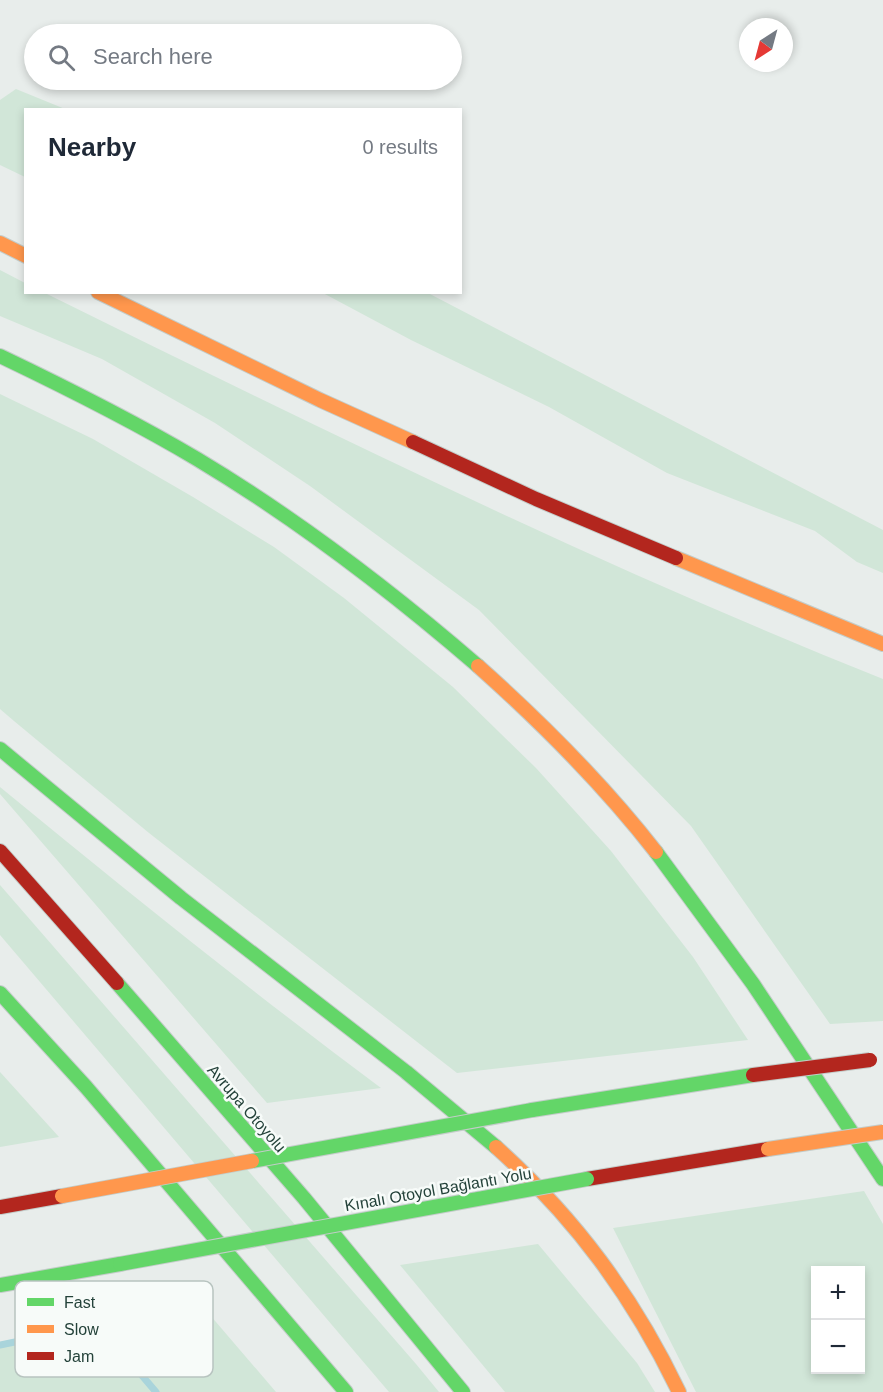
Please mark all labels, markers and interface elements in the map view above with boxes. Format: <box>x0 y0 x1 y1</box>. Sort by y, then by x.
north arrow <box>739 18 793 72</box>
search box <box>24 24 462 90</box>
icon: search <box>45 41 78 74</box>
text: Search here <box>93 44 213 69</box>
text: Nearby <box>48 132 136 162</box>
text: 0 results <box>362 136 438 158</box>
street label: Avrupa Otoyolu <box>204 1061 289 1155</box>
street label: Kınalı Otoyol Bağlantı Yolu <box>343 1165 533 1214</box>
map controls <box>811 1266 865 1374</box>
button: + <box>811 1266 865 1320</box>
legend <box>15 1281 213 1377</box>
text: Fast <box>64 1294 96 1311</box>
button: − <box>811 1320 865 1374</box>
text: Slow <box>64 1321 99 1338</box>
text: Jam <box>64 1348 94 1365</box>

